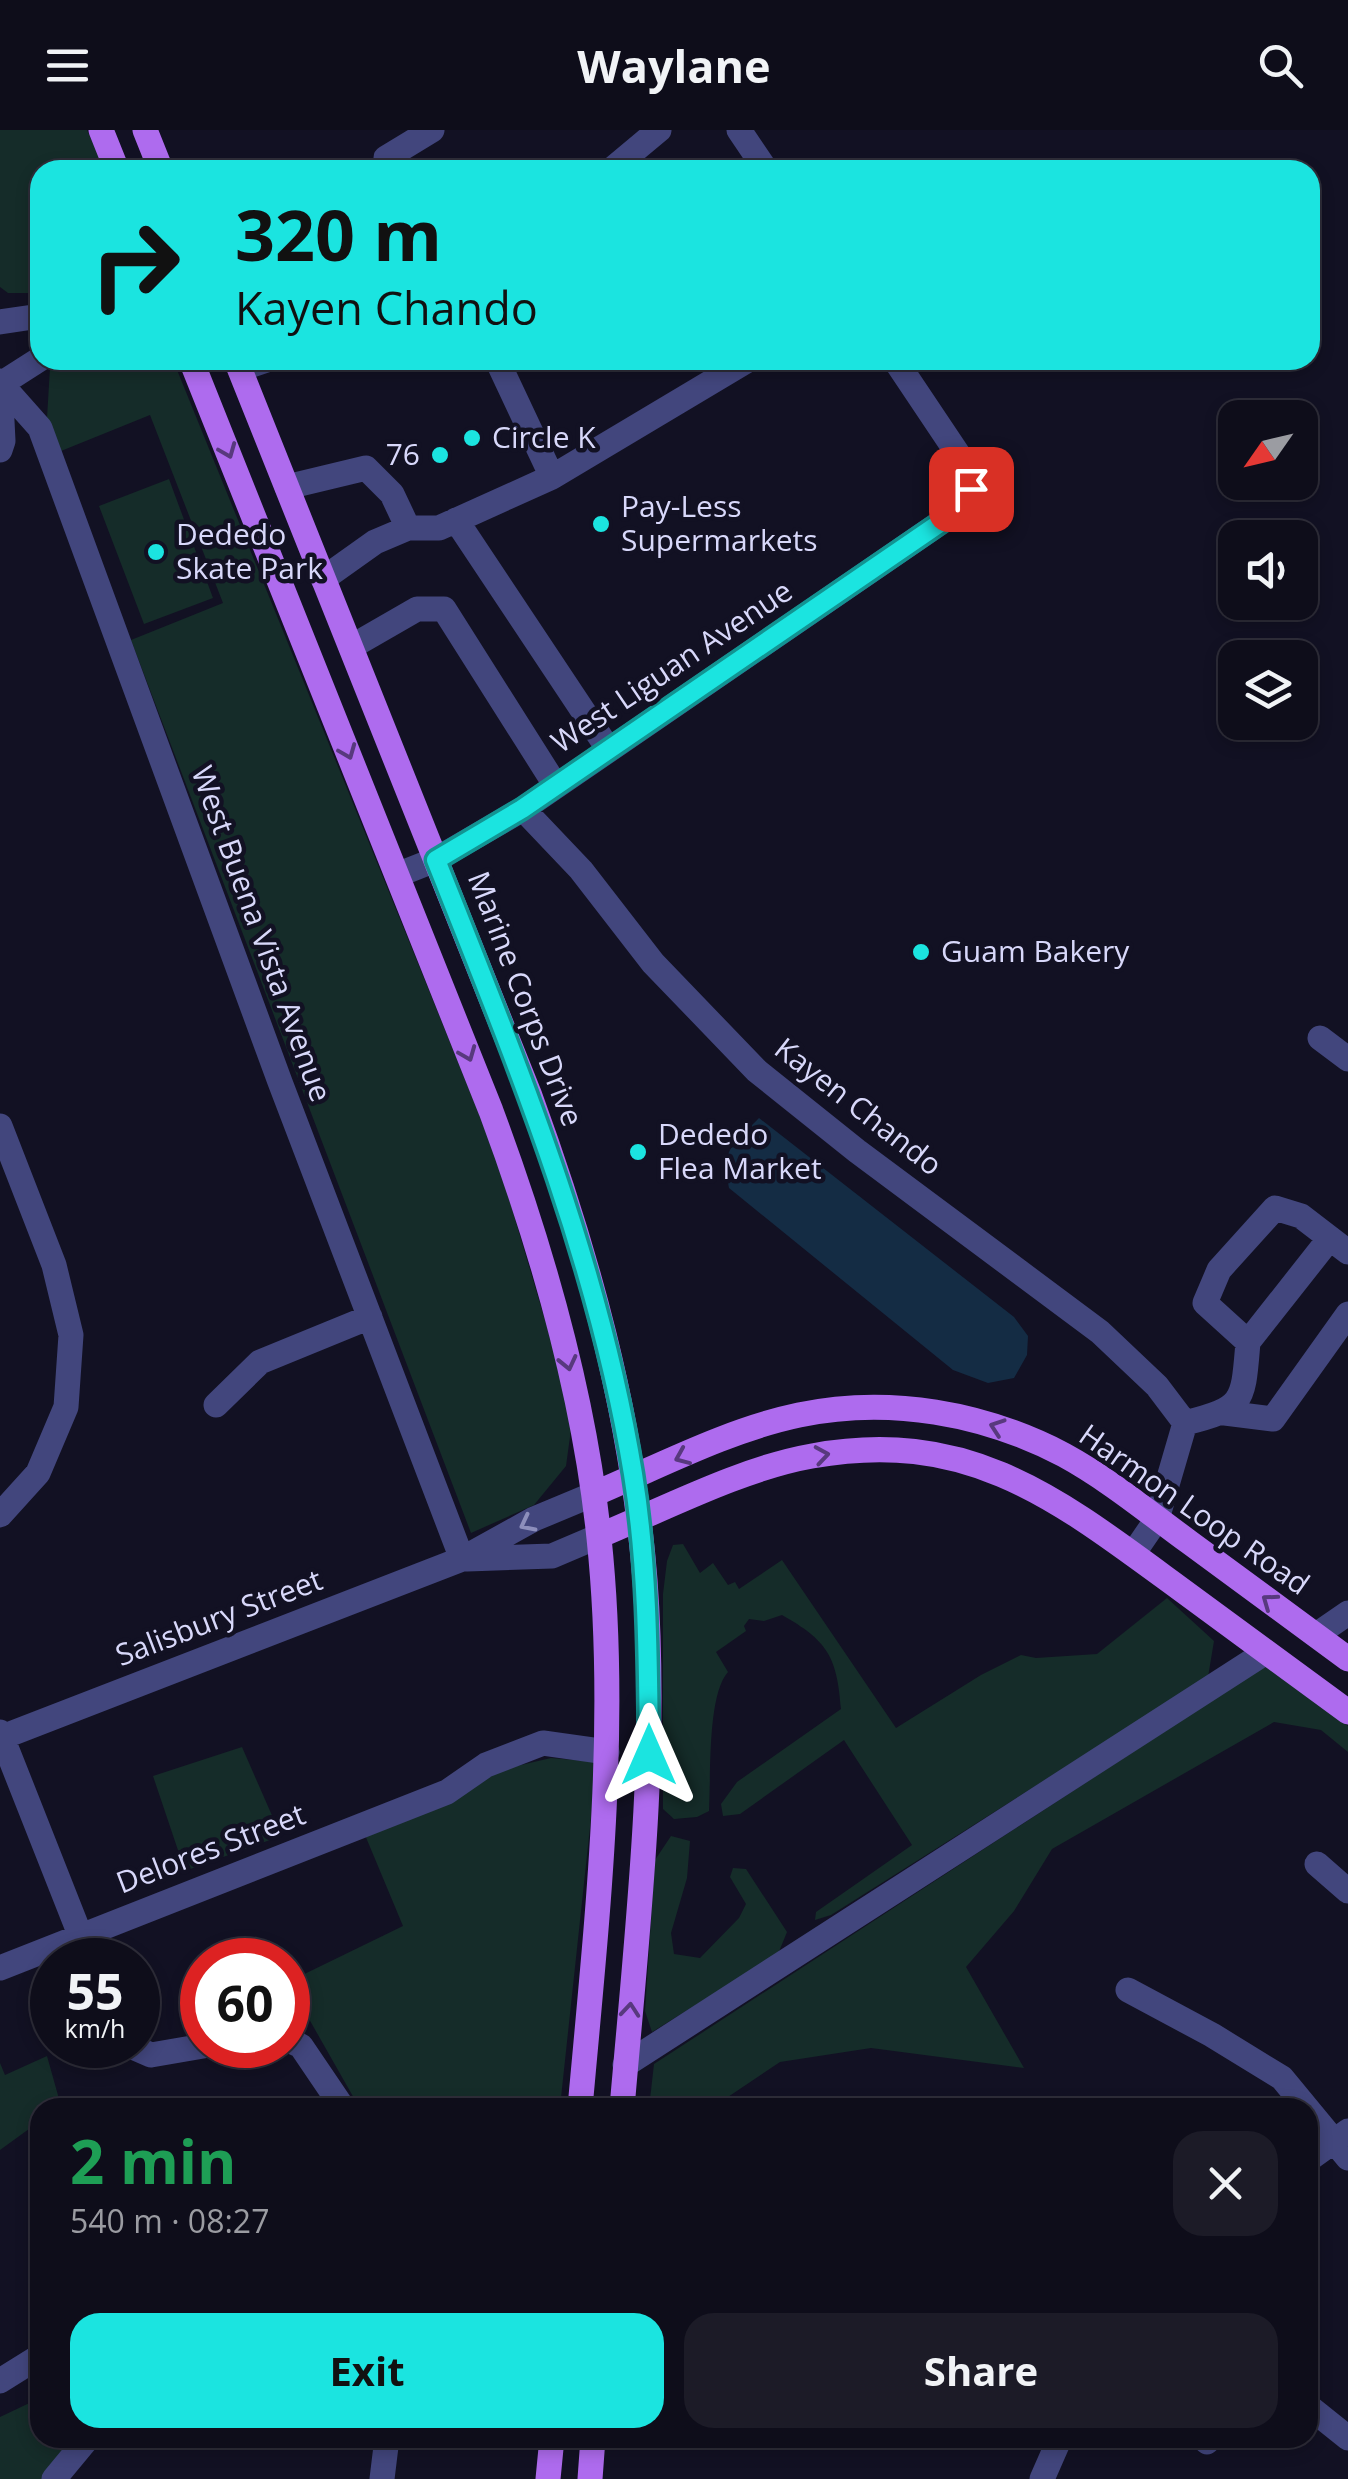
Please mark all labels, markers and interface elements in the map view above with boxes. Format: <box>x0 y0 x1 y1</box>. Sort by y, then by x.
text: Waylane <box>577 35 771 96</box>
icon: menu <box>40 38 95 93</box>
icon: search <box>1253 38 1308 93</box>
text: 320 m <box>235 186 442 282</box>
icon: right <box>70 200 200 330</box>
text: Kayen Chando <box>235 277 538 338</box>
north arrow <box>1218 400 1318 500</box>
map controls <box>1218 400 1318 740</box>
place label: Circle K <box>492 416 596 457</box>
marker: Circle K <box>461 427 483 449</box>
place label: 76 <box>386 433 420 474</box>
one-way arrow <box>216 441 236 458</box>
marker: 76 <box>429 444 451 466</box>
pin <box>929 447 1014 532</box>
icon: arrive <box>944 462 999 517</box>
place label: Pay-Less Supermarkets <box>621 485 818 560</box>
place label: Dededo Skate Park <box>176 513 323 588</box>
marker: Pay-Less Supermarkets <box>590 513 612 535</box>
button: sound <box>1218 520 1318 620</box>
marker: Dededo Skate Park <box>145 541 167 563</box>
street label: West Liguan Avenue <box>543 570 800 762</box>
button: layers <box>1218 640 1318 740</box>
one-way arrow <box>337 743 357 760</box>
street label: West Buena Vista Avenue <box>183 760 342 1107</box>
street label: Marine Corps Drive <box>459 865 594 1132</box>
place label: Guam Bakery <box>941 930 1130 971</box>
marker: Guam Bakery <box>910 941 932 963</box>
street label: Kayen Chando <box>767 1028 951 1184</box>
one-way arrow <box>457 1045 477 1062</box>
place label: Dededo Flea Market <box>658 1113 822 1188</box>
marker: Dededo Flea Market <box>627 1141 649 1163</box>
one-way arrow <box>556 1354 577 1371</box>
street label: Harmon Loop Road <box>1071 1414 1318 1604</box>
one-way arrow <box>990 1418 1007 1438</box>
one-way arrow <box>674 1445 692 1465</box>
one-way arrow <box>813 1445 830 1466</box>
one-way arrow <box>519 1512 537 1531</box>
street label: Salisbury Street <box>109 1558 328 1675</box>
one-way arrow <box>1262 1595 1281 1613</box>
position arrow <box>597 1703 701 1807</box>
street label: Delores Street <box>110 1793 311 1902</box>
speed limit sign: 60 <box>180 1938 310 2068</box>
text: 55 <box>66 1957 124 2025</box>
one-way arrow <box>619 2002 641 2018</box>
text: km/h <box>65 2011 125 2045</box>
text: 2 min <box>70 2120 237 2202</box>
button: close <box>1173 2131 1278 2236</box>
text: 540 m · 08:27 <box>70 2199 269 2242</box>
button: Exit <box>70 2313 664 2428</box>
button: Share <box>684 2313 1278 2428</box>

